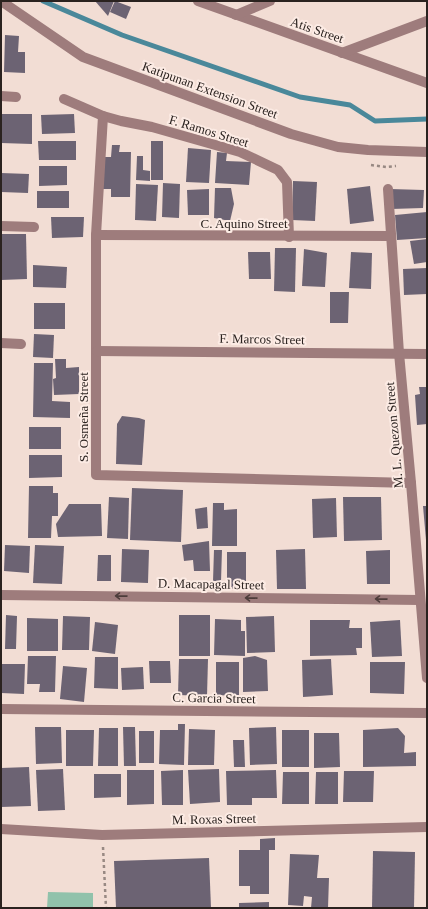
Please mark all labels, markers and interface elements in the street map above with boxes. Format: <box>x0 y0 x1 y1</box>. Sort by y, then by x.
street label: Atis Street <box>288 14 346 46</box>
street label: Katipunan Extension Street <box>140 59 280 122</box>
street label: F. Ramos Street <box>167 112 251 150</box>
street label: C. Aquino Street <box>200 216 288 231</box>
street label: F. Marcos Street <box>219 331 305 347</box>
street label: S. Osmeña Street <box>76 372 91 462</box>
street label: M. L. Quezon Street <box>382 381 406 489</box>
street label: D. Macapagal Street <box>158 576 265 592</box>
one-way arrow <box>115 593 128 600</box>
one-way arrow <box>245 594 258 602</box>
one-way arrow <box>375 595 388 603</box>
street label: C. Garcia Street <box>172 690 256 706</box>
street label: M. Roxas Street <box>172 811 257 827</box>

